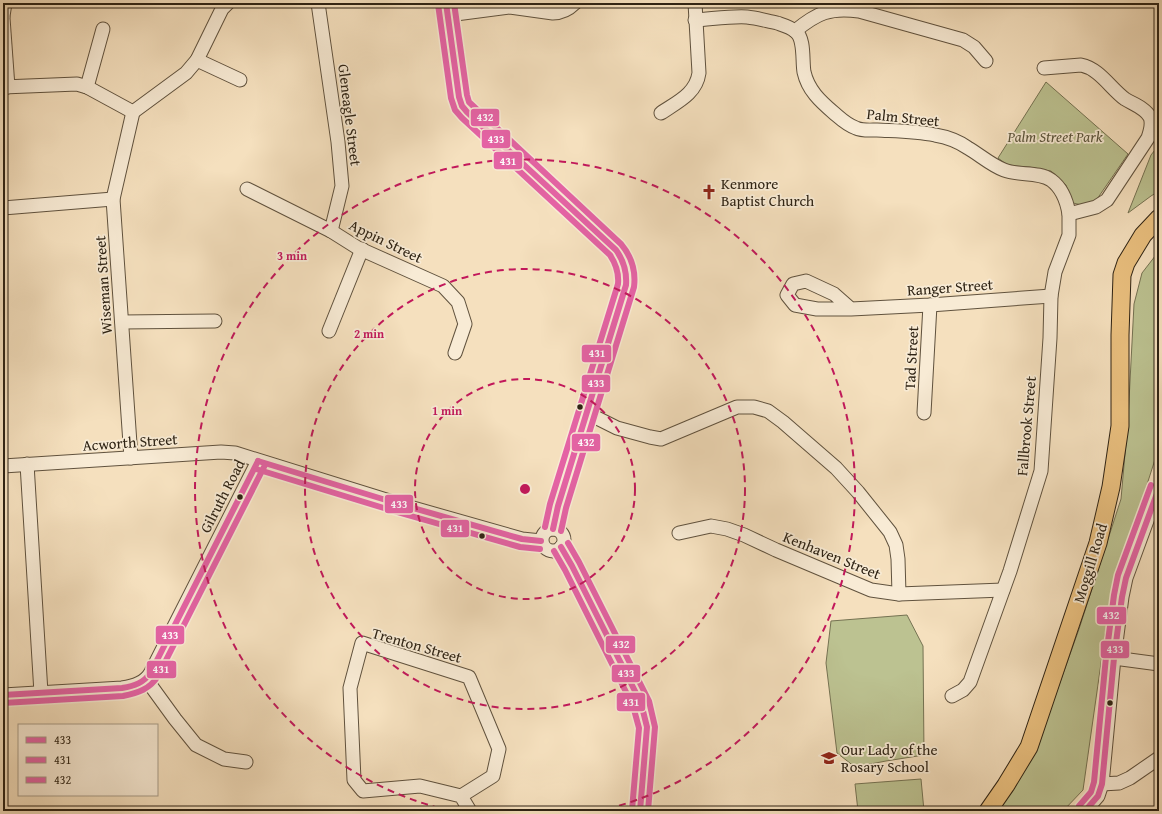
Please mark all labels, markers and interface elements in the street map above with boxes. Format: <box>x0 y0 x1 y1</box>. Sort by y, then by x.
street label: Gleneagle Street <box>333 63 367 168</box>
street label: Palm Street <box>866 103 941 131</box>
line badge: 432 <box>470 108 500 127</box>
text: 432 <box>476 109 494 125</box>
park label: Palm Street Park <box>1006 126 1103 147</box>
line badge: 433 <box>481 129 511 149</box>
text: 433 <box>487 131 505 147</box>
line badge: 431 <box>493 151 523 170</box>
text: 431 <box>499 153 517 169</box>
place label: Kenmore Baptist Church <box>721 173 815 211</box>
church icon: Kenmore Baptist Church <box>700 183 718 201</box>
street label: Appin Street <box>346 214 427 268</box>
street label: Wiseman Street <box>89 234 117 335</box>
text: 3 min <box>277 247 307 264</box>
street label: Ranger Street <box>906 273 994 300</box>
text: 2 min <box>354 325 384 342</box>
street label: Tad Street <box>899 325 923 391</box>
line badge: 431 <box>581 344 612 363</box>
text: 431 <box>588 345 606 361</box>
line badge: 433 <box>581 374 611 393</box>
text: 433 <box>587 375 605 391</box>
street label: Fallbrook Street <box>1011 375 1041 477</box>
text: 1 min <box>432 402 462 419</box>
unlabelled marker <box>575 402 585 412</box>
street label: Acworth Street <box>82 428 179 456</box>
line badge: 432 <box>571 433 601 452</box>
text: 432 <box>577 434 595 450</box>
street label: Gilruth Road <box>194 456 250 536</box>
centre of rings <box>518 482 532 496</box>
unlabelled marker <box>235 492 245 502</box>
line badge: 433 <box>384 494 414 514</box>
text: 433 <box>390 496 408 512</box>
line badge: 431 <box>440 519 470 538</box>
text: 431 <box>446 520 464 536</box>
street label: Moggill Road <box>1068 521 1112 605</box>
street label: Kenhaven Street <box>780 526 885 584</box>
unlabelled marker <box>477 531 487 541</box>
line badge: 432 <box>1096 606 1127 625</box>
text: 432 <box>1102 607 1120 623</box>
street label: Trenton Street <box>370 622 465 668</box>
line badge: 433 <box>155 625 185 645</box>
text: 433 <box>161 627 179 643</box>
line badge: 432 <box>605 635 636 654</box>
text: 432 <box>612 636 630 652</box>
line badge: 433 <box>1100 640 1130 659</box>
text: 433 <box>1106 641 1124 657</box>
line badge: 431 <box>146 660 177 679</box>
text: 431 <box>152 661 170 677</box>
line badge: 433 <box>611 664 641 683</box>
text: 433 <box>617 665 635 681</box>
line badge: 431 <box>616 692 646 712</box>
text: 431 <box>622 694 640 710</box>
unlabelled marker <box>1105 698 1115 708</box>
legend <box>18 724 158 796</box>
text: 433 <box>54 731 72 748</box>
place label: Our Lady of the Rosary School <box>841 739 937 777</box>
school or university icon: Our Lady of the Rosary School <box>820 749 838 767</box>
text: 431 <box>54 751 72 768</box>
text: 432 <box>54 771 72 788</box>

